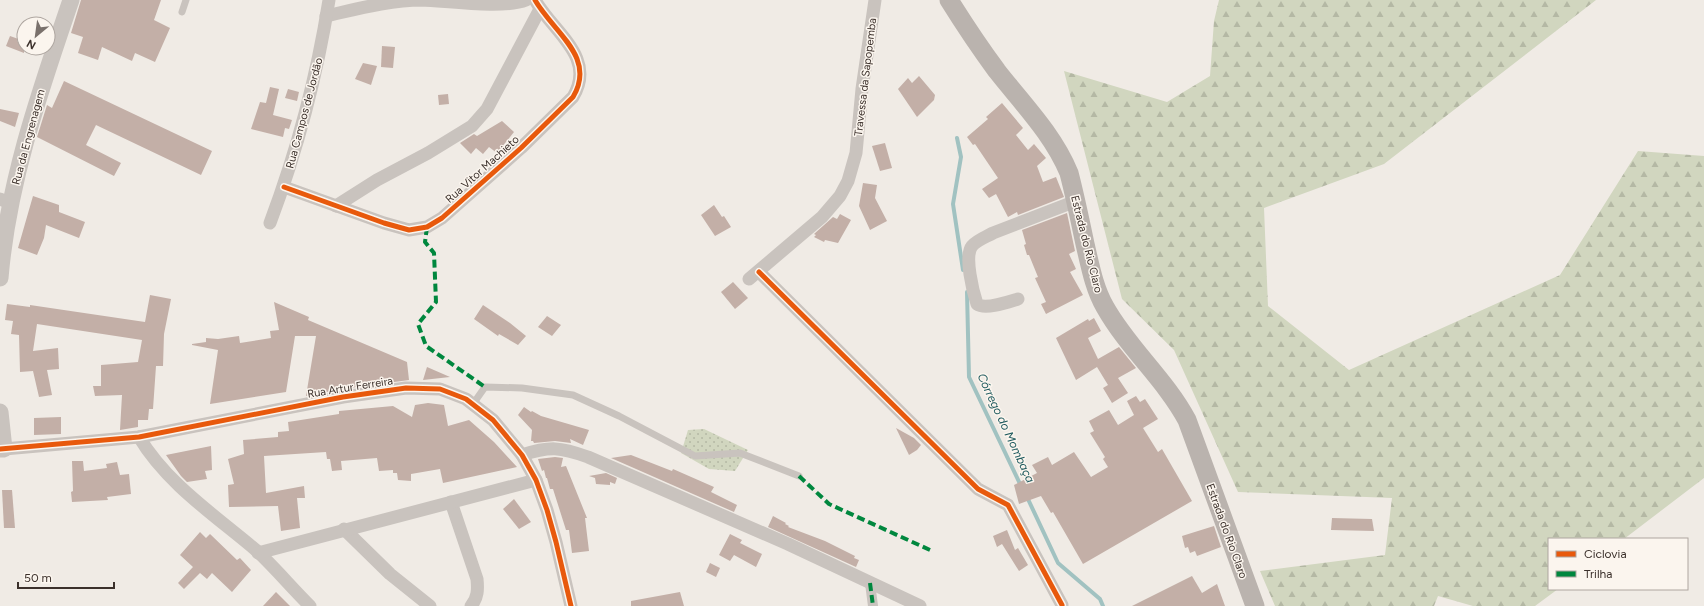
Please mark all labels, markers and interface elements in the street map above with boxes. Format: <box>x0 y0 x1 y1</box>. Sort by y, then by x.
north arrow <box>16 16 56 56</box>
street label: Travessa da Sapopemba <box>852 17 879 137</box>
text: N <box>25 37 38 52</box>
street label: Rua Campos de Jordão <box>283 56 326 170</box>
street label: Rua da Engrenagem <box>9 88 48 186</box>
street label: Rua Vitor Machieto <box>443 133 522 206</box>
street label: Estrada do Rio Claro <box>1068 194 1105 294</box>
water label: Córrego do Mombaça <box>974 371 1038 485</box>
street label: Rua Artur Ferreira <box>306 374 394 401</box>
street label: Estrada do Rio Claro <box>1203 482 1250 580</box>
legend <box>1548 538 1688 590</box>
text: Ciclovia <box>1584 547 1627 561</box>
scale bar <box>18 564 114 590</box>
text: Trilha <box>1584 567 1612 581</box>
text: 50 m <box>24 571 52 585</box>

